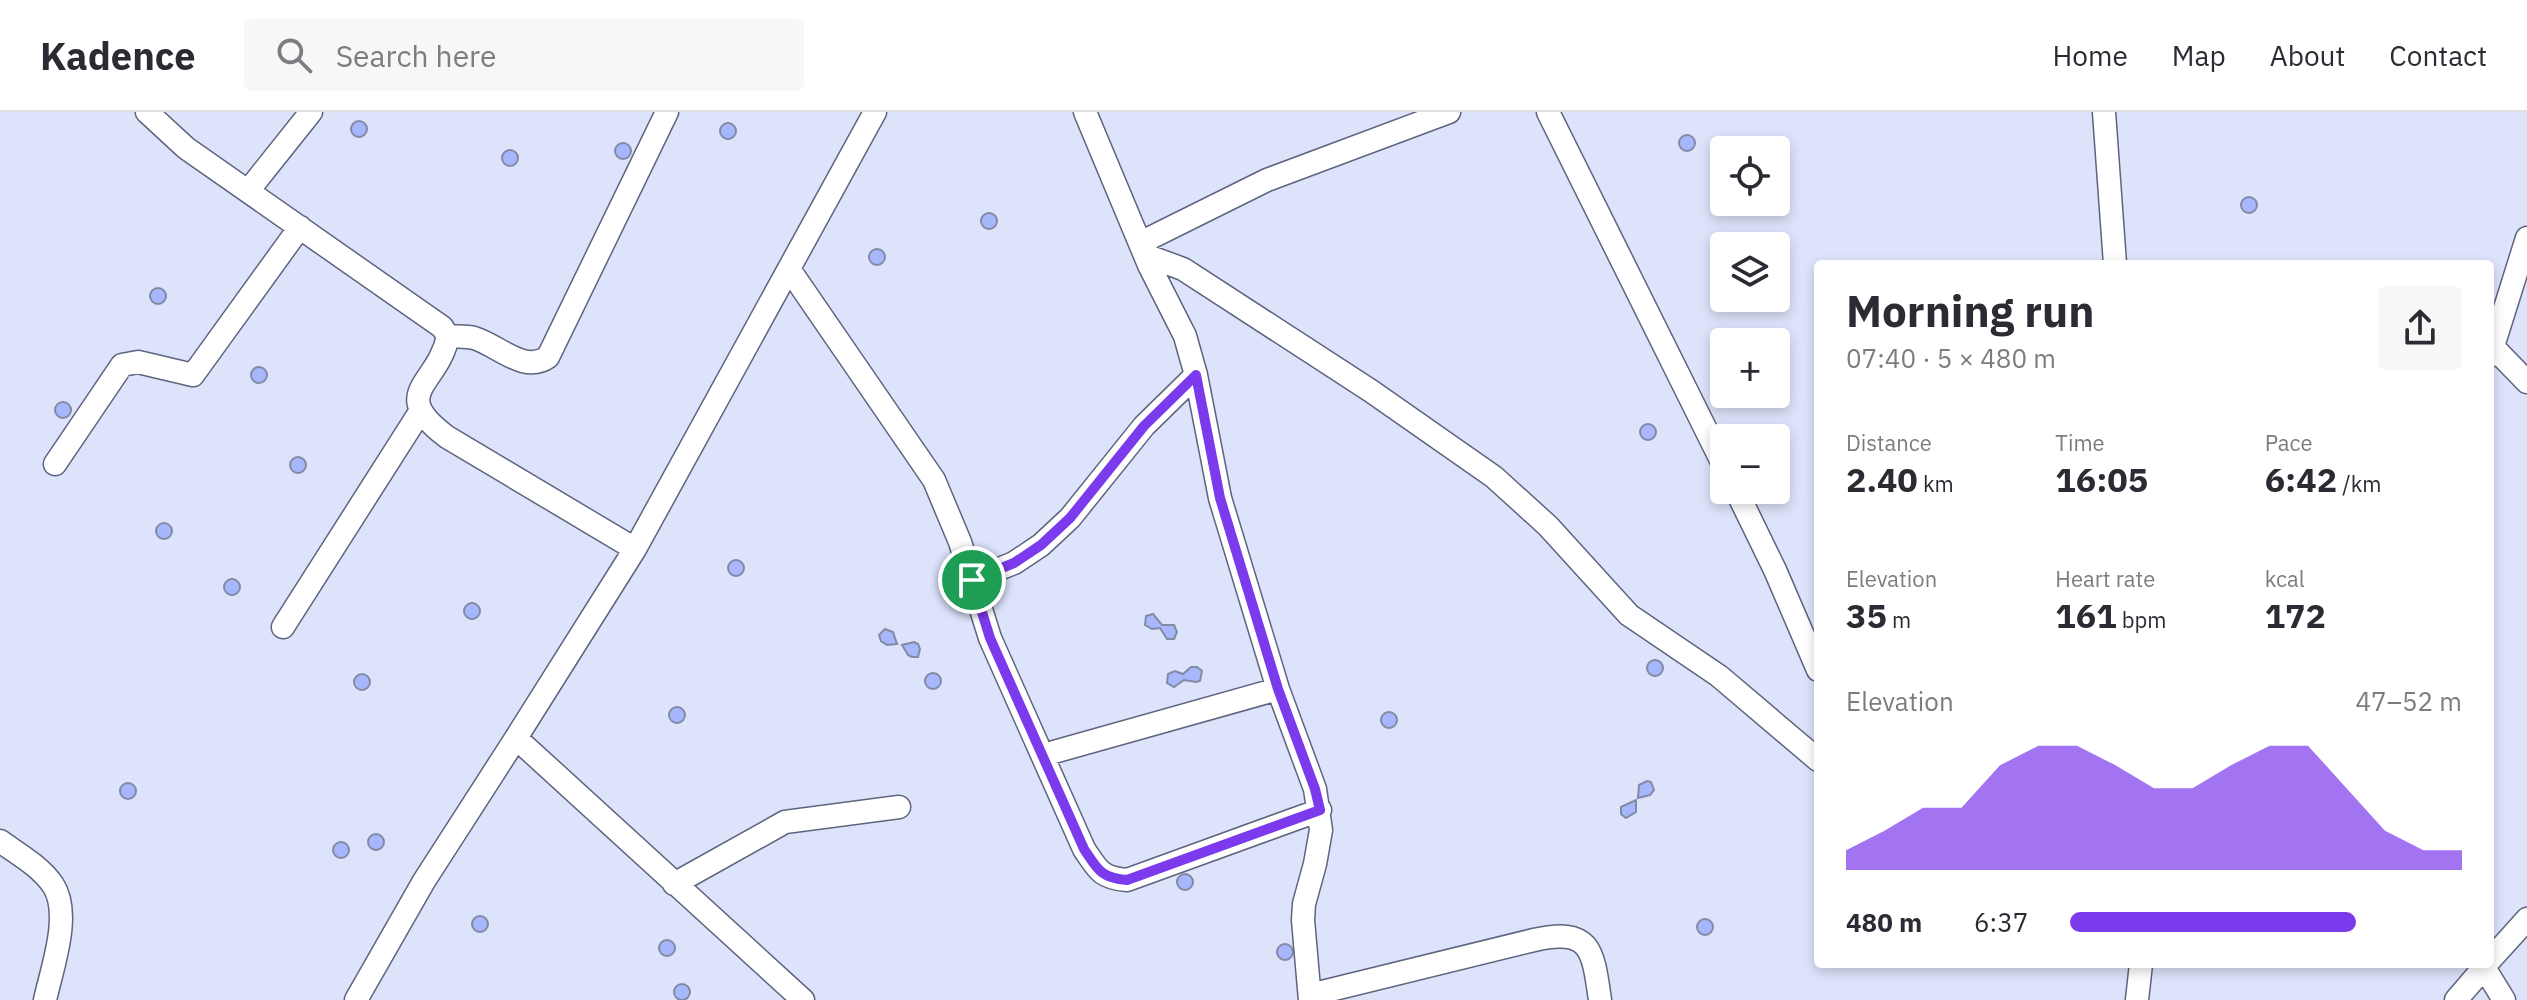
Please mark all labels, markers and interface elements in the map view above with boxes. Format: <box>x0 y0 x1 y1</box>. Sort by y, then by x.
search box <box>244 19 804 91</box>
text: Kadence <box>40 31 196 80</box>
icon: search <box>272 33 316 77</box>
text: Search here <box>336 36 496 75</box>
text: Home <box>2052 37 2128 74</box>
text: Map <box>2172 37 2226 74</box>
text: About <box>2270 37 2345 74</box>
text: Contact <box>2389 37 2487 74</box>
map controls <box>1710 136 1790 504</box>
button: locate <box>1710 136 1790 216</box>
button: layers <box>1710 232 1790 312</box>
text: Morning run <box>1846 282 2095 339</box>
button: share <box>2378 286 2462 370</box>
button: + <box>1710 328 1790 408</box>
text: 07:40 · 5 × 480 m <box>1846 341 2056 375</box>
button: − <box>1710 424 1790 504</box>
text: Distance <box>1846 428 1932 457</box>
text: Time <box>2055 428 2105 457</box>
text: Pace <box>2265 428 2313 457</box>
text: 2.40 <box>1846 457 1918 501</box>
text: 16:05 <box>2055 457 2148 501</box>
text: 6:42 <box>2265 457 2337 501</box>
text: km <box>1918 469 1954 498</box>
text: /km <box>2337 469 2382 498</box>
pin <box>938 546 1006 614</box>
icon: arrive <box>950 558 994 602</box>
text: Elevation <box>1846 564 1937 593</box>
text: Heart rate <box>2055 564 2155 593</box>
text: kcal <box>2265 564 2305 593</box>
text: 35 <box>1846 593 1887 637</box>
text: 161 <box>2055 593 2117 637</box>
text: 172 <box>2265 593 2326 637</box>
text: m <box>1887 605 1911 634</box>
text: bpm <box>2117 605 2166 634</box>
text: Elevation <box>1846 684 1954 718</box>
text: 47–52 m <box>2355 684 2462 718</box>
text: 480 m <box>1846 905 1922 939</box>
text: 6:37 <box>1974 905 2028 939</box>

